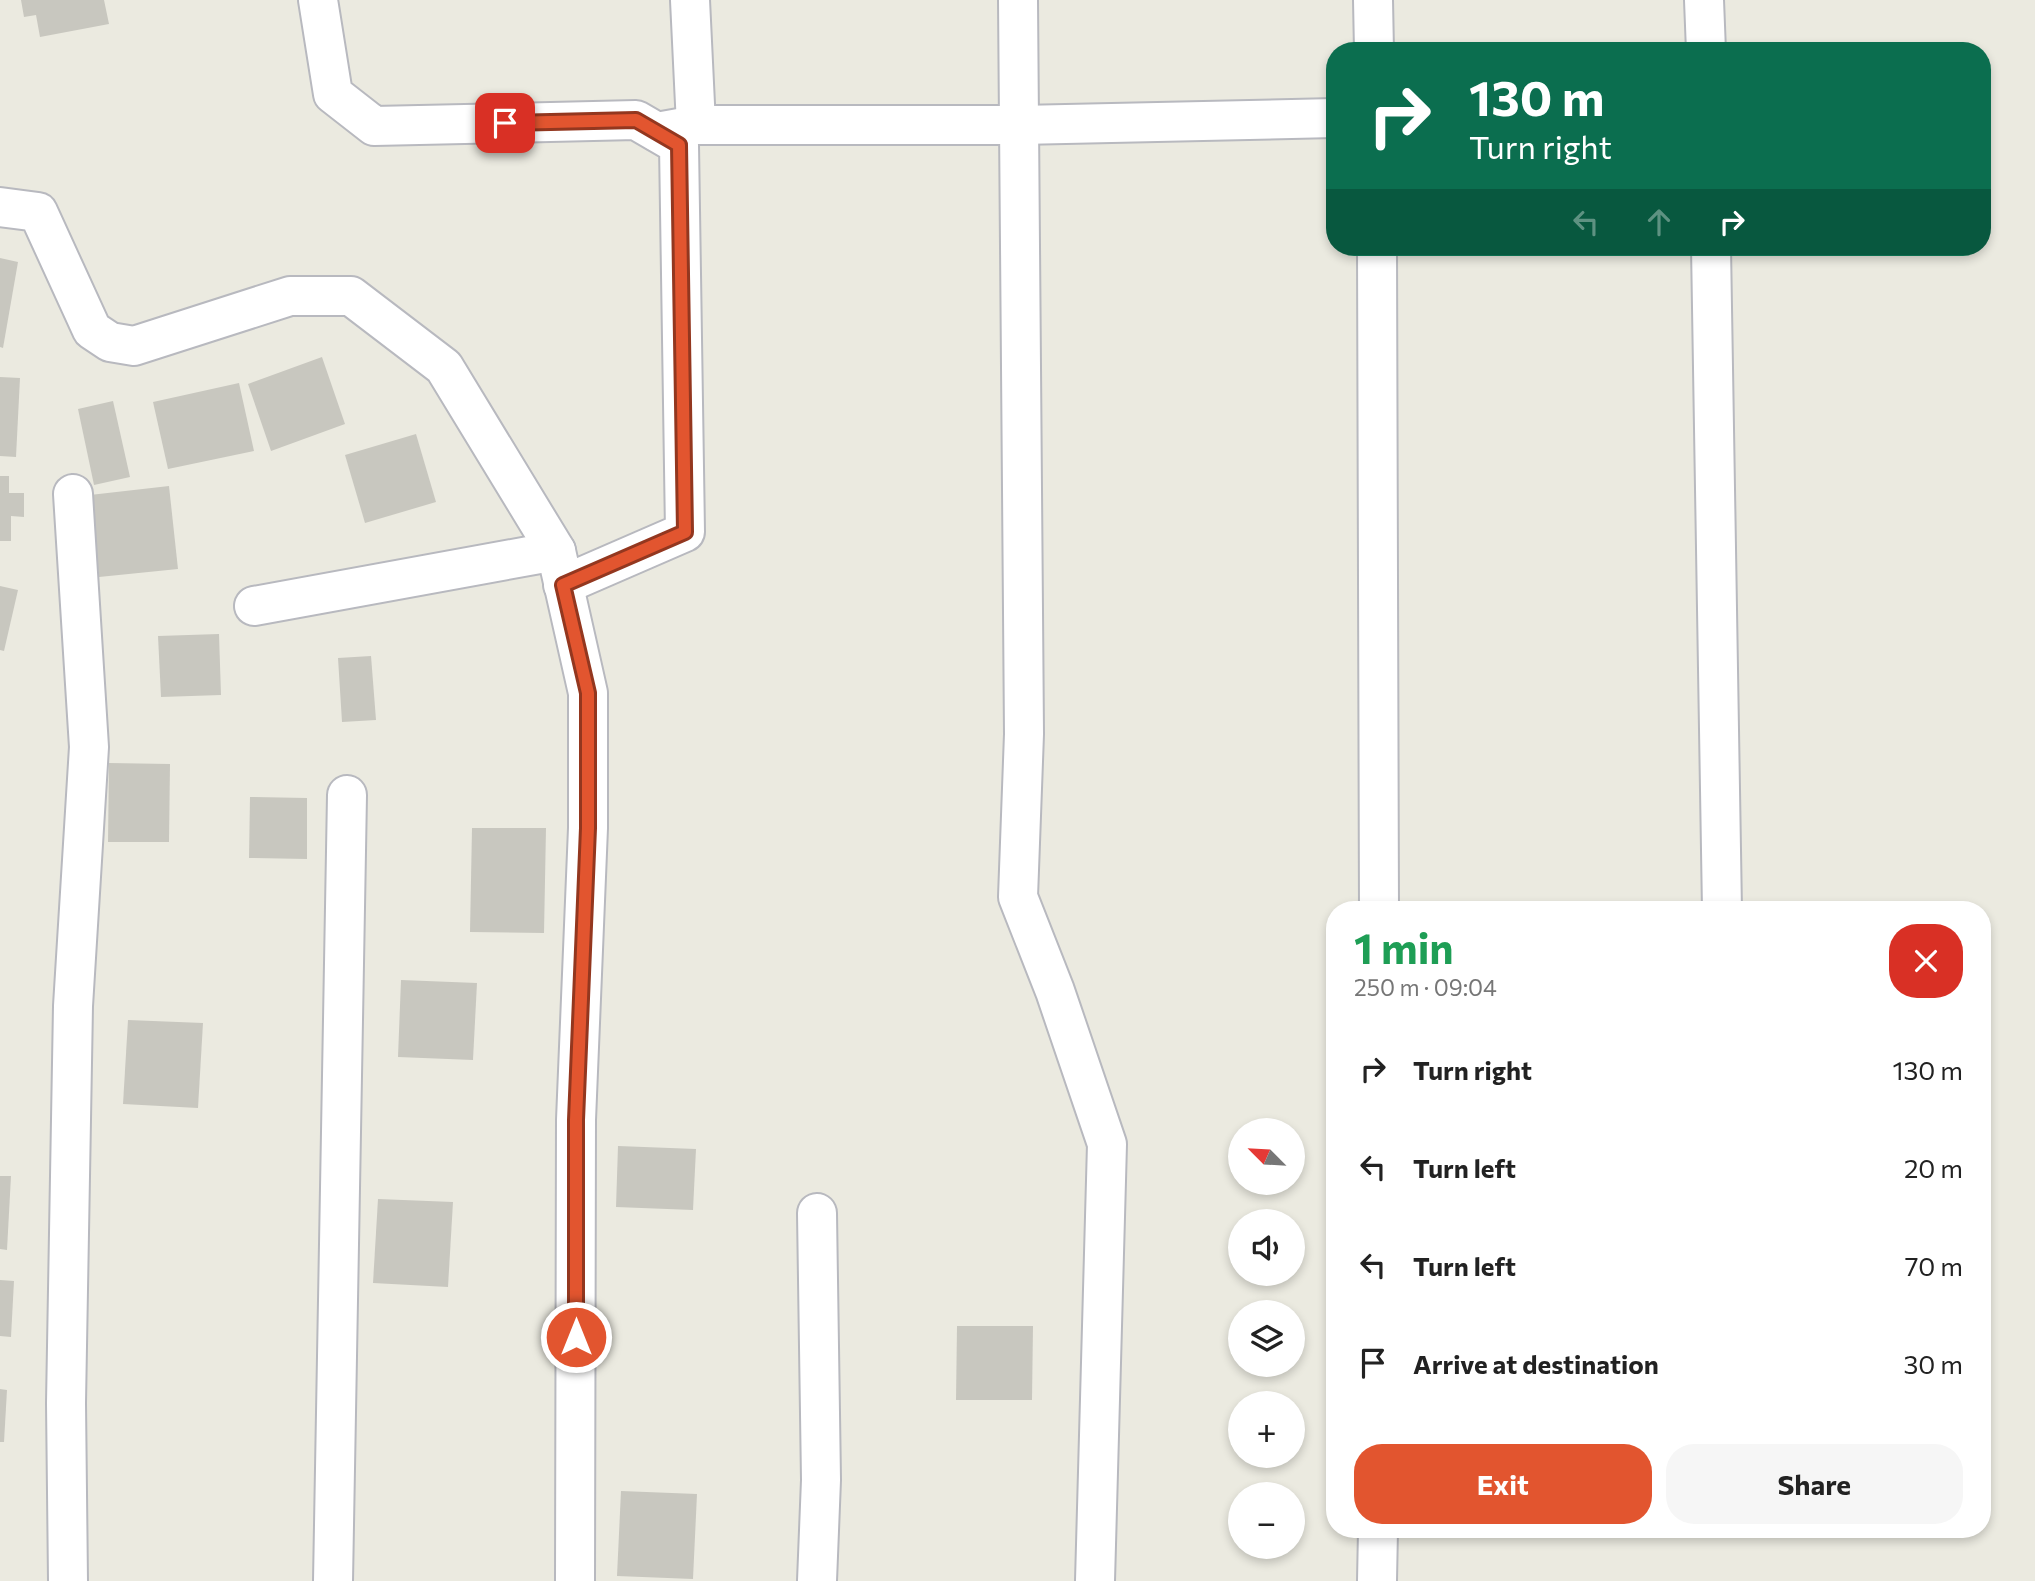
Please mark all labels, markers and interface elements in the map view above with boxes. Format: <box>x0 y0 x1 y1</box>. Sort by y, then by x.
text: 130 m <box>1469 66 1604 126</box>
icon: right <box>1354 70 1445 161</box>
pin <box>475 93 535 153</box>
icon: arrive <box>486 104 524 142</box>
text: Turn right <box>1469 126 1612 166</box>
icon: left <box>1567 203 1605 241</box>
icon: ahead <box>1640 203 1678 241</box>
icon: right <box>1713 203 1751 241</box>
text: 1 min <box>1354 921 1454 973</box>
button: close <box>1889 924 1963 998</box>
text: 250 m · 09:04 <box>1354 973 1497 1001</box>
icon: right <box>1354 1050 1392 1088</box>
text: Turn right <box>1413 1054 1532 1085</box>
text: 130 m <box>1892 1054 1963 1085</box>
north arrow <box>1228 1118 1306 1195</box>
map controls <box>1228 1118 1305 1559</box>
icon: left <box>1354 1148 1392 1186</box>
text: Turn left <box>1413 1152 1516 1183</box>
text: 20 m <box>1904 1152 1963 1183</box>
button: sound <box>1228 1209 1305 1286</box>
icon: left <box>1354 1246 1392 1284</box>
text: Turn left <box>1413 1250 1516 1281</box>
text: 70 m <box>1905 1250 1963 1281</box>
position arrow <box>539 1300 613 1374</box>
button: layers <box>1228 1300 1305 1377</box>
icon: arrive <box>1354 1344 1392 1382</box>
text: Arrive at destination <box>1413 1348 1659 1379</box>
text: 30 m <box>1904 1348 1963 1379</box>
button: + <box>1228 1391 1305 1468</box>
button: Exit <box>1354 1444 1652 1524</box>
button: Share <box>1666 1444 1963 1524</box>
button: − <box>1228 1482 1305 1559</box>

